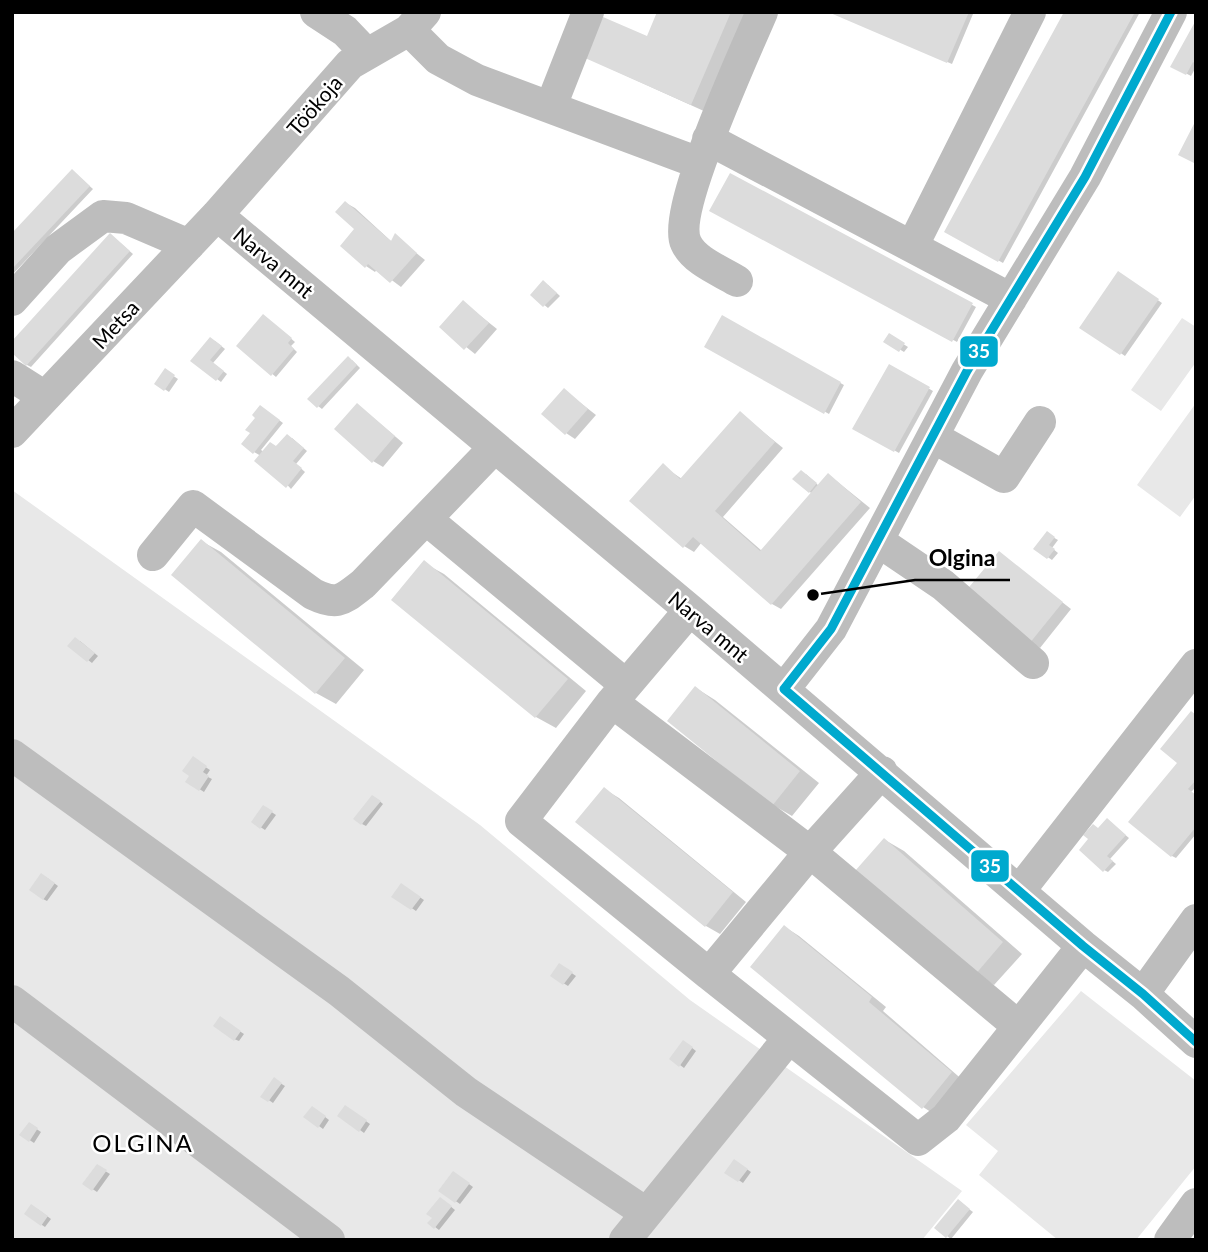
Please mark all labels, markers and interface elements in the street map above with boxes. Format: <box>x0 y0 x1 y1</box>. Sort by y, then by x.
street label: Töökoja <box>281 70 347 140</box>
street label: Narva mnt <box>229 221 319 303</box>
street label: Metsa <box>86 295 144 353</box>
line badge: 35 <box>959 335 999 368</box>
text: 35 <box>968 339 990 362</box>
callout: Olgina <box>915 536 1010 580</box>
text: Olgina <box>929 543 995 571</box>
street label: Narva mnt <box>664 585 754 667</box>
line badge: 35 <box>970 849 1010 883</box>
text: 35 <box>979 854 1001 877</box>
district label: OLGINA <box>92 1128 194 1157</box>

